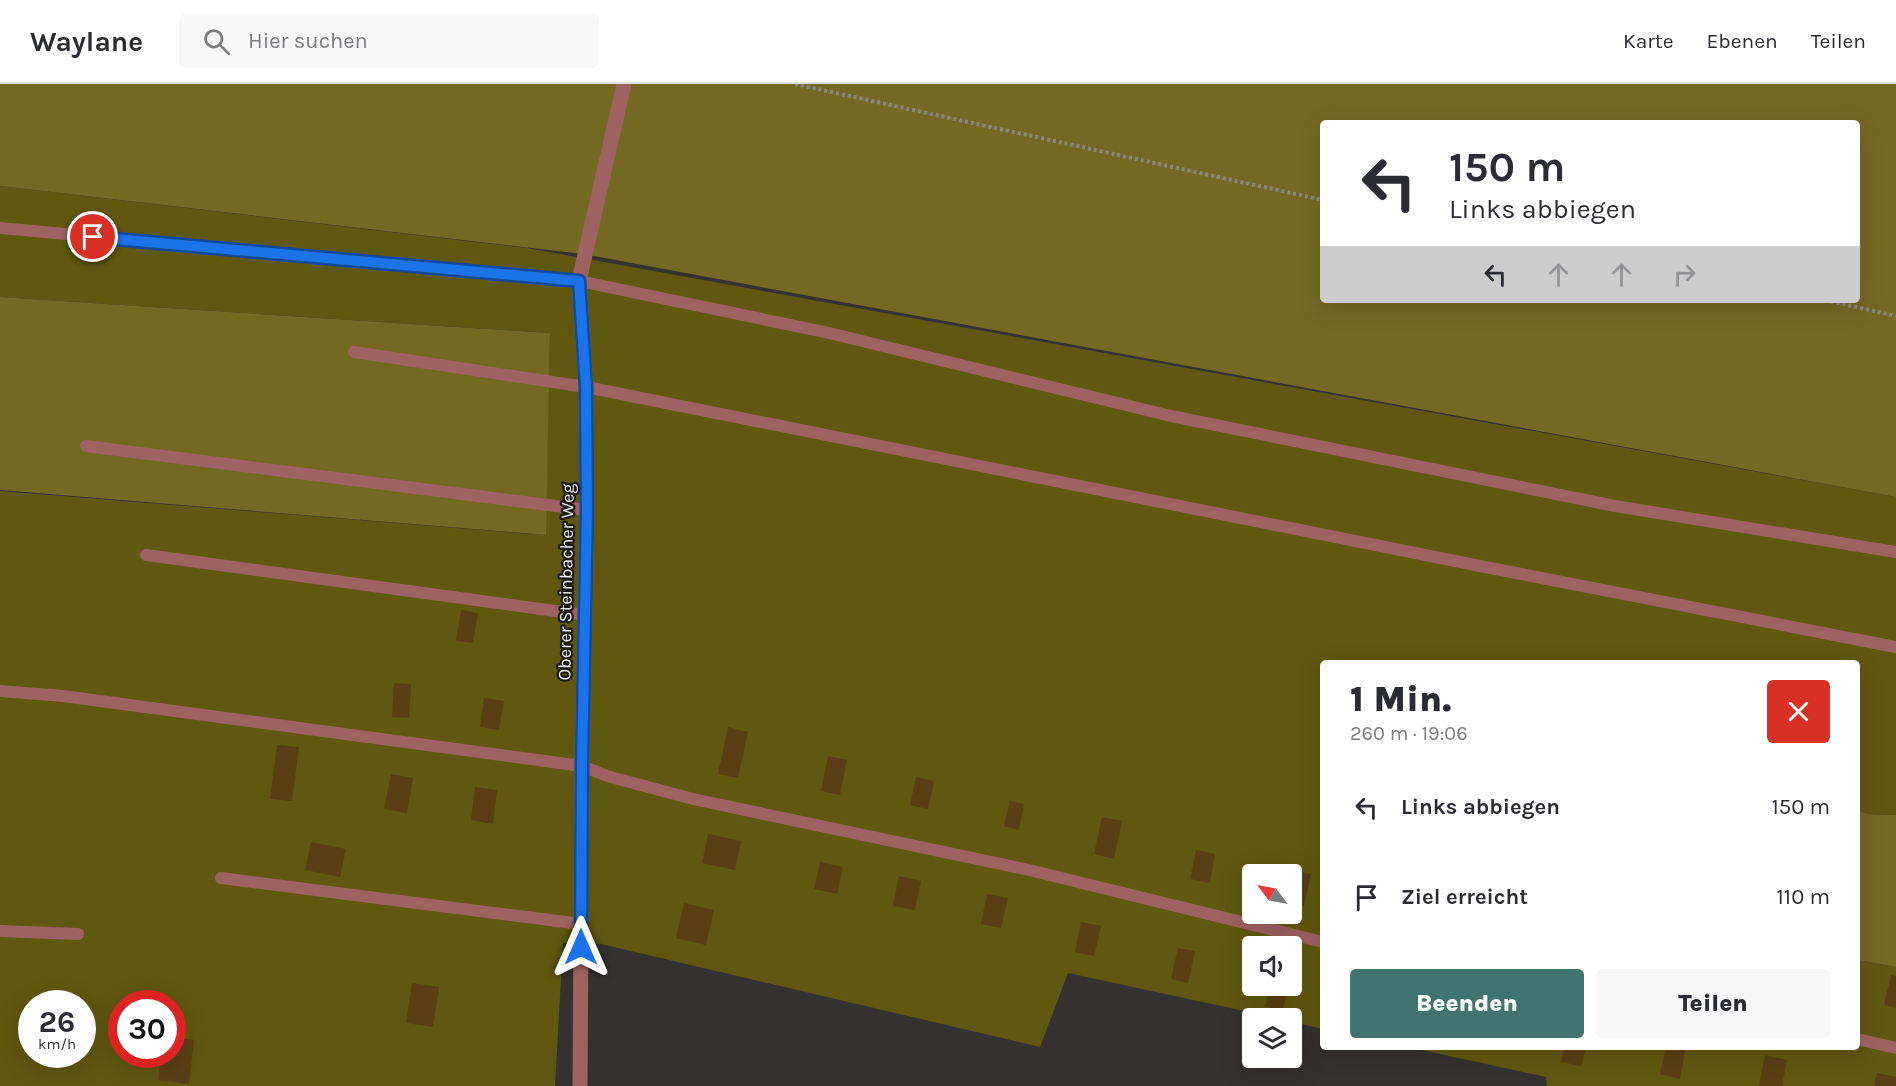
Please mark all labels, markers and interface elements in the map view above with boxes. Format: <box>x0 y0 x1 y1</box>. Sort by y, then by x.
search box <box>179 14 599 68</box>
text: Waylane <box>30 25 143 58</box>
icon: search <box>200 25 233 58</box>
text: Hier suchen <box>248 28 368 54</box>
text: Karte <box>1623 29 1674 53</box>
text: Ebenen <box>1707 29 1778 53</box>
text: Teilen <box>1811 29 1866 53</box>
text: 150 m <box>1449 142 1565 192</box>
icon: left <box>1350 144 1428 222</box>
text: Links abbiegen <box>1449 193 1636 225</box>
pin <box>67 211 118 262</box>
icon: arrive <box>76 220 109 253</box>
icon: left <box>1479 258 1512 291</box>
icon: ahead <box>1542 258 1575 291</box>
icon: ahead <box>1605 258 1638 291</box>
icon: right <box>1668 258 1701 291</box>
street label: Oberer Steinbacher Weg <box>553 483 579 681</box>
text: 1 Min. <box>1350 678 1451 720</box>
button: close <box>1767 680 1830 743</box>
text: 260 m · 19:06 <box>1350 722 1468 745</box>
icon: left <box>1350 791 1383 824</box>
text: Links abbiegen <box>1401 794 1560 820</box>
text: 150 m <box>1771 794 1830 820</box>
north arrow <box>1242 864 1302 924</box>
map controls <box>1242 864 1302 1068</box>
icon: arrive <box>1350 881 1383 914</box>
text: Ziel erreicht <box>1401 884 1528 910</box>
text: 110 m <box>1777 884 1830 910</box>
position arrow <box>549 915 613 979</box>
button: sound <box>1242 936 1302 996</box>
button: Beenden <box>1350 969 1584 1038</box>
button: Teilen <box>1596 969 1830 1038</box>
speed limit sign: 30 <box>108 990 186 1068</box>
text: 26 <box>39 1004 75 1040</box>
button: layers <box>1242 1008 1302 1068</box>
text: km/h <box>38 1035 76 1053</box>

